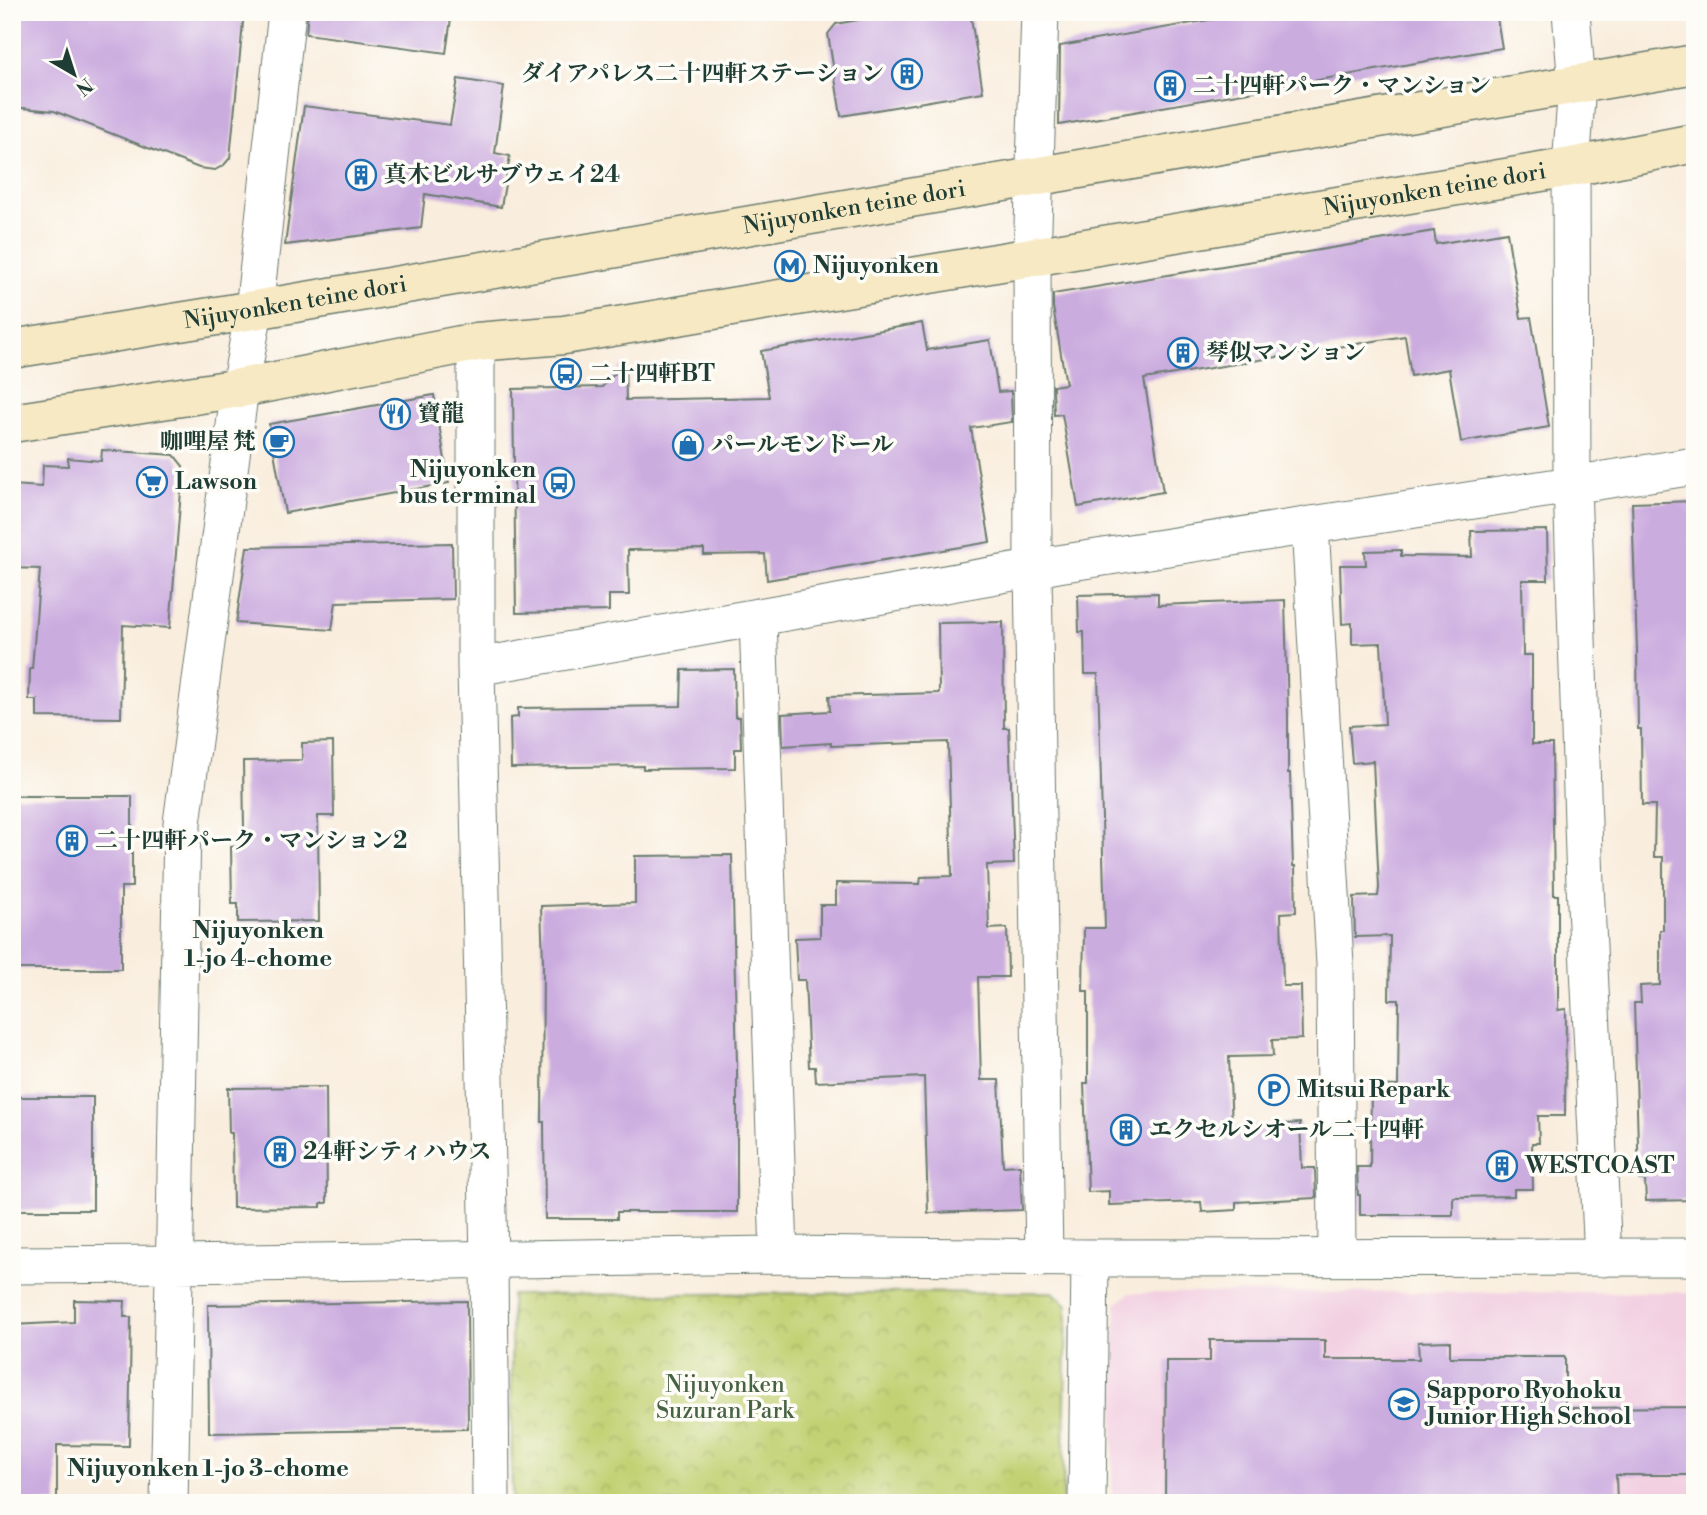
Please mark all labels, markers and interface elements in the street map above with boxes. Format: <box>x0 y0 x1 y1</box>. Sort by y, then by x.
north arrow <box>38 38 108 108</box>
building icon: ダイアパレス二十四軒ステーション <box>890 57 924 91</box>
place label: ダイアパレス二十四軒ステーション <box>521 60 884 88</box>
building icon: 二十四軒パーク・マンション <box>1153 69 1187 103</box>
text: N <box>71 72 97 100</box>
place label: 二十四軒パーク・マンション <box>1193 72 1491 100</box>
street label: Nijuyonken teine dori <box>1321 157 1548 222</box>
building icon: 真木ビルサブウェイ24 <box>344 158 378 192</box>
place label: 真木ビルサブウェイ24 <box>384 161 620 189</box>
street label: Nijuyonken teine dori <box>741 175 968 240</box>
metro station icon: Nijuyonken <box>773 249 807 283</box>
place label: Nijuyonken <box>813 252 939 280</box>
street label: Nijuyonken teine dori <box>182 270 409 335</box>
building icon: 琴似マンション <box>1166 336 1200 370</box>
place label: 琴似マンション <box>1206 339 1366 367</box>
bus stop icon: 二十四軒BT <box>549 357 583 391</box>
place label: 二十四軒BT <box>589 360 715 388</box>
restaurant icon: 寶龍 <box>378 397 412 431</box>
place label: 寶龍 <box>418 400 464 428</box>
cafe icon: 咖哩屋 梵 <box>262 425 296 459</box>
place label: 咖哩屋 梵 <box>160 428 256 456</box>
shop icon: パールモンドール <box>671 428 705 462</box>
place label: パールモンドール <box>711 431 894 459</box>
place label: Nijuyonken bus terminal <box>399 456 536 510</box>
supermarket icon: Lawson <box>135 465 169 499</box>
bus stop icon: Nijuyonken bus terminal <box>542 466 576 500</box>
place label: Lawson <box>175 468 257 496</box>
building icon: 二十四軒パーク・マンション2 <box>55 824 89 858</box>
place label: 二十四軒パーク・マンション2 <box>95 827 407 855</box>
district label: Nijuyonken 1-jo 4-chome <box>184 916 332 974</box>
parking icon: Mitsui Repark <box>1257 1073 1291 1107</box>
place label: Mitsui Repark <box>1297 1076 1451 1104</box>
building icon: エクセルシオール二十四軒 <box>1109 1113 1143 1147</box>
place label: エクセルシオール二十四軒 <box>1149 1116 1424 1144</box>
building icon: 24軒シティハウス <box>263 1135 297 1169</box>
place label: 24軒シティハウス <box>303 1138 491 1166</box>
building icon: WESTCOAST <box>1485 1149 1519 1183</box>
place label: WESTCOAST <box>1524 1152 1675 1180</box>
park label: Nijuyonken Suzuran Park <box>656 1371 795 1425</box>
place label: Sapporo Ryohoku Junior High School <box>1424 1377 1632 1431</box>
school or university icon: Sapporo Ryohoku Junior High School <box>1387 1387 1421 1421</box>
district label: Nijuyonken 1-jo 3-chome <box>67 1454 349 1484</box>

